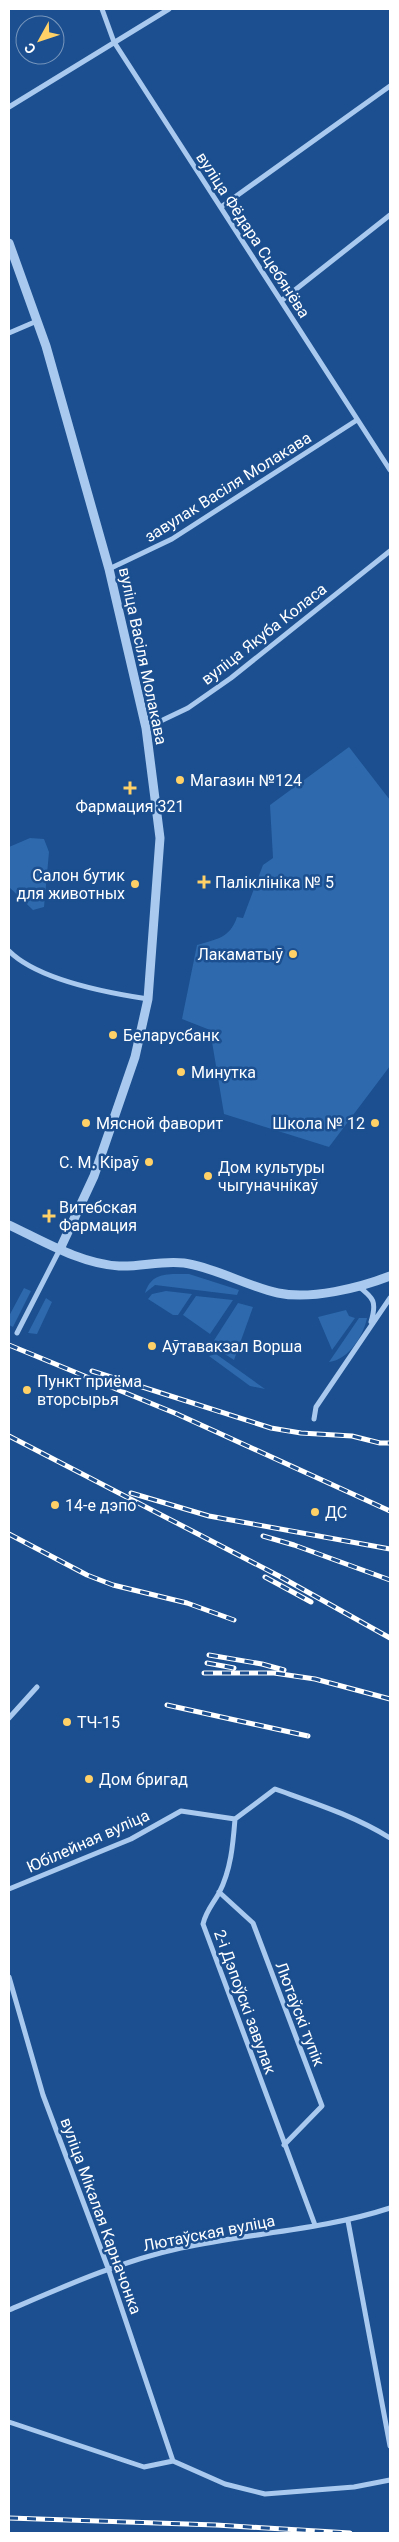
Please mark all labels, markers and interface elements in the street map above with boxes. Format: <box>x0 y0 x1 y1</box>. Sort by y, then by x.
north arrow <box>15 15 65 65</box>
text: С <box>21 40 39 57</box>
street label: вуліца Фёдара Сцебянёва <box>192 148 314 322</box>
street label: завулак Васіля Молакава <box>141 428 315 546</box>
street label: вуліца Васіля Молакава <box>115 566 171 746</box>
street label: вуліца Якуба Коласа <box>198 579 330 689</box>
place label: Магазин №124 <box>190 771 302 790</box>
marker: Магазин №124 <box>174 774 186 786</box>
marker: Фармация 321 <box>124 782 136 794</box>
place label: Фармация 321 <box>75 797 185 816</box>
place label: Салон бутик для животных <box>16 866 125 903</box>
place label: Паліклініка № 5 <box>215 873 334 892</box>
marker: Паліклініка № 5 <box>197 875 211 889</box>
marker: Салон бутик для животных <box>129 878 141 890</box>
place label: Лакаматыў <box>197 945 283 964</box>
marker: Лакаматыў <box>287 948 299 960</box>
place label: Беларусбанк <box>123 1026 220 1045</box>
marker: Беларусбанк <box>107 1029 119 1041</box>
place label: Минутка <box>191 1063 256 1082</box>
marker: Минутка <box>175 1066 187 1078</box>
place label: Мясной фаворит <box>96 1114 223 1133</box>
place label: Школа № 12 <box>272 1114 365 1133</box>
marker: Мясной фаворит <box>80 1117 92 1129</box>
marker: Школа № 12 <box>369 1117 381 1129</box>
place label: С. М. Кіраў <box>59 1153 139 1172</box>
marker: С. М. Кіраў <box>143 1156 155 1168</box>
place label: Дом культуры чыгуначнікаў <box>218 1158 325 1195</box>
marker: Дом культуры чыгуначнікаў <box>202 1170 214 1182</box>
place label: Витебская Фармация <box>59 1198 137 1235</box>
marker: Витебская Фармация <box>43 1210 55 1222</box>
place label: Аўтавакзал Ворша <box>162 1337 302 1356</box>
marker: Аўтавакзал Ворша <box>146 1340 158 1352</box>
place label: Пункт приёма вторсырья <box>37 1372 142 1409</box>
marker: Пункт приёма вторсырья <box>21 1384 33 1396</box>
place label: 14-е дэпо <box>65 1496 136 1515</box>
marker: 14-е дэпо <box>49 1499 61 1511</box>
place label: ДС <box>325 1503 347 1522</box>
marker: ДС <box>309 1506 321 1518</box>
place label: ТЧ-15 <box>77 1713 120 1732</box>
marker: ТЧ-15 <box>61 1716 73 1728</box>
place label: Дом бригад <box>99 1770 188 1789</box>
marker: Дом бригад <box>83 1773 95 1785</box>
street label: Юбілейная вуліца <box>24 1805 152 1877</box>
street label: 2-і Дэпоўскі завулак <box>210 1927 280 2077</box>
street label: Лютаўскі тупік <box>271 1959 329 2069</box>
street label: вуліца Мікалая Карначонка <box>57 2115 145 2317</box>
street label: Лютаўская вуліца <box>141 2211 277 2255</box>

